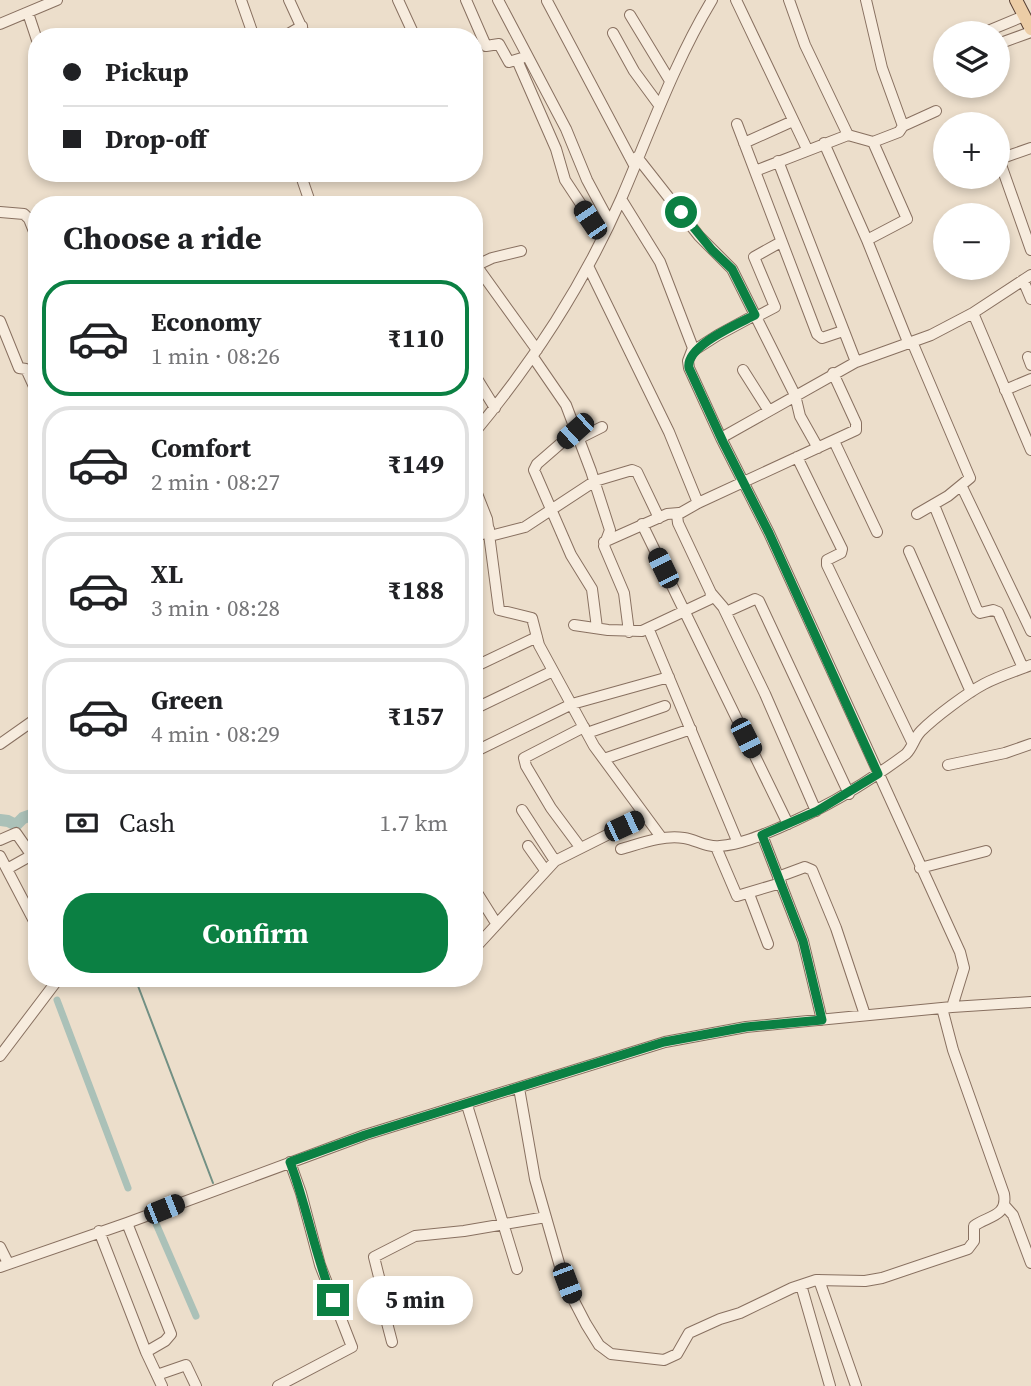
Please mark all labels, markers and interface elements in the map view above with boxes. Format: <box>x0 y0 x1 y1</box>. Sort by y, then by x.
map controls <box>933 21 1010 280</box>
button: layers <box>933 21 1010 98</box>
text: Pickup <box>105 54 189 90</box>
button: + <box>933 112 1010 189</box>
text: Drop-off <box>105 121 207 157</box>
route start <box>665 196 697 228</box>
car <box>570 197 611 243</box>
button: − <box>933 203 1010 280</box>
text: Choose a ride <box>63 216 262 260</box>
text: Economy <box>151 304 262 340</box>
icon: car <box>67 307 130 370</box>
text: ₹110 <box>388 320 444 356</box>
text: 1 min · 08:26 <box>151 340 280 372</box>
car <box>553 409 598 453</box>
text: Comfort <box>151 430 251 466</box>
icon: car <box>67 433 130 496</box>
text: ₹149 <box>388 446 444 482</box>
text: 2 min · 08:27 <box>151 466 280 498</box>
car <box>645 545 682 591</box>
text: XL <box>151 556 183 592</box>
icon: car <box>67 559 130 622</box>
text: ₹188 <box>388 572 444 608</box>
text: 3 min · 08:28 <box>151 592 280 624</box>
text: Green <box>151 682 223 718</box>
icon: car <box>67 685 130 748</box>
text: ₹157 <box>388 698 444 734</box>
car <box>728 715 765 761</box>
text: 4 min · 08:29 <box>151 718 280 750</box>
icon: cash <box>63 804 101 842</box>
text: Cash <box>119 805 175 841</box>
text: 1.7 km <box>379 807 448 839</box>
car <box>601 808 648 844</box>
button: Confirm <box>63 893 448 973</box>
car <box>141 1191 188 1227</box>
car <box>550 1260 585 1306</box>
callout: 5 min <box>358 1276 473 1324</box>
route end <box>317 1284 349 1316</box>
text: 5 min <box>385 1284 445 1316</box>

